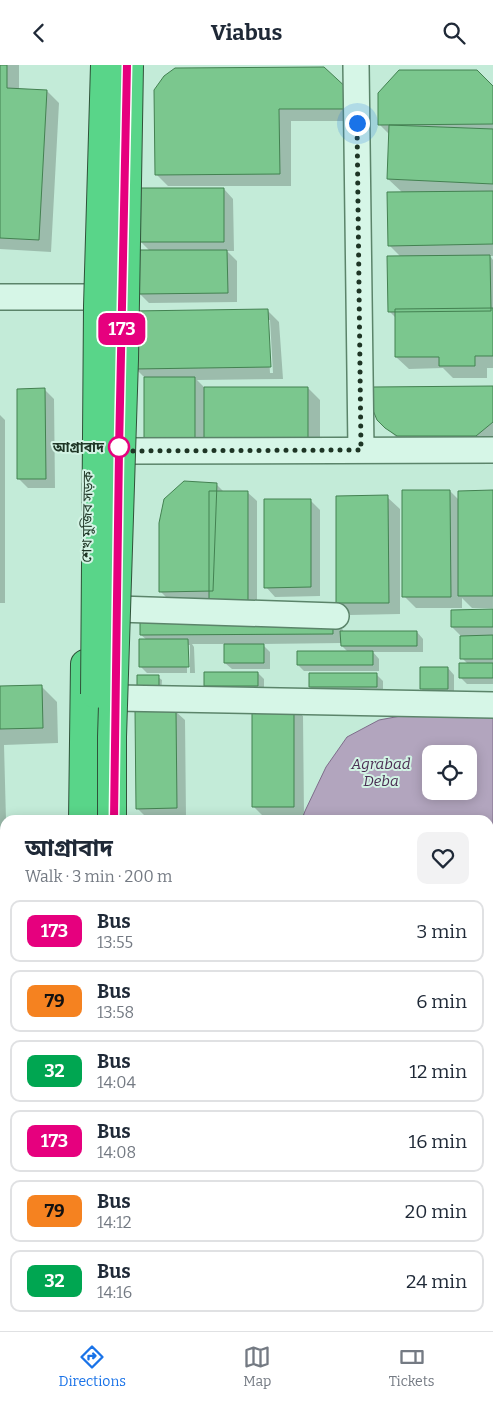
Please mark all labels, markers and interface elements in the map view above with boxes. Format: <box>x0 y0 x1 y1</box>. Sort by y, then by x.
icon: back <box>25 19 53 47</box>
text: Viabus <box>211 19 282 46</box>
icon: search <box>440 19 468 47</box>
your location <box>345 111 370 136</box>
line badge: 173 <box>93 313 151 345</box>
text: 173 <box>108 318 136 340</box>
marker: আগ্রাবাদ <box>108 436 130 458</box>
place label: আগ্রাবাদ <box>52 439 105 456</box>
street label: শেখ মুজিব সড়ক <box>78 470 97 563</box>
map controls <box>422 745 477 800</box>
button: locate <box>422 745 477 800</box>
water label: Agrabad Deba <box>350 755 411 790</box>
button: heart <box>417 832 469 884</box>
text: আগ্রাবাদ <box>25 834 113 862</box>
text: Walk · 3 min · 200 m <box>25 867 172 886</box>
text: Bus <box>97 910 131 933</box>
text: 173 <box>41 920 68 942</box>
text: 3 min <box>417 920 467 943</box>
text: 13:55 <box>97 933 133 952</box>
text: Bus <box>97 980 131 1003</box>
text: 79 <box>44 990 65 1012</box>
text: 6 min <box>416 990 467 1013</box>
text: 13:58 <box>97 1003 134 1022</box>
text: Bus <box>97 1050 131 1073</box>
text: 32 <box>44 1060 65 1082</box>
text: 12 min <box>409 1060 467 1083</box>
text: 14:04 <box>97 1073 136 1092</box>
text: Bus <box>97 1120 131 1143</box>
text: 173 <box>41 1130 68 1152</box>
text: 16 min <box>409 1130 467 1153</box>
text: 14:08 <box>97 1143 136 1162</box>
text: Bus <box>97 1190 131 1213</box>
text: 79 <box>44 1200 65 1222</box>
text: 20 min <box>405 1200 467 1223</box>
text: 14:12 <box>97 1213 131 1232</box>
text: Bus <box>97 1260 131 1283</box>
text: 32 <box>44 1270 65 1292</box>
text: 24 min <box>406 1270 467 1293</box>
text: 14:16 <box>97 1283 132 1302</box>
tab: Directions <box>59 1343 126 1390</box>
tab: Map <box>243 1343 271 1390</box>
tab: Tickets <box>389 1343 434 1390</box>

